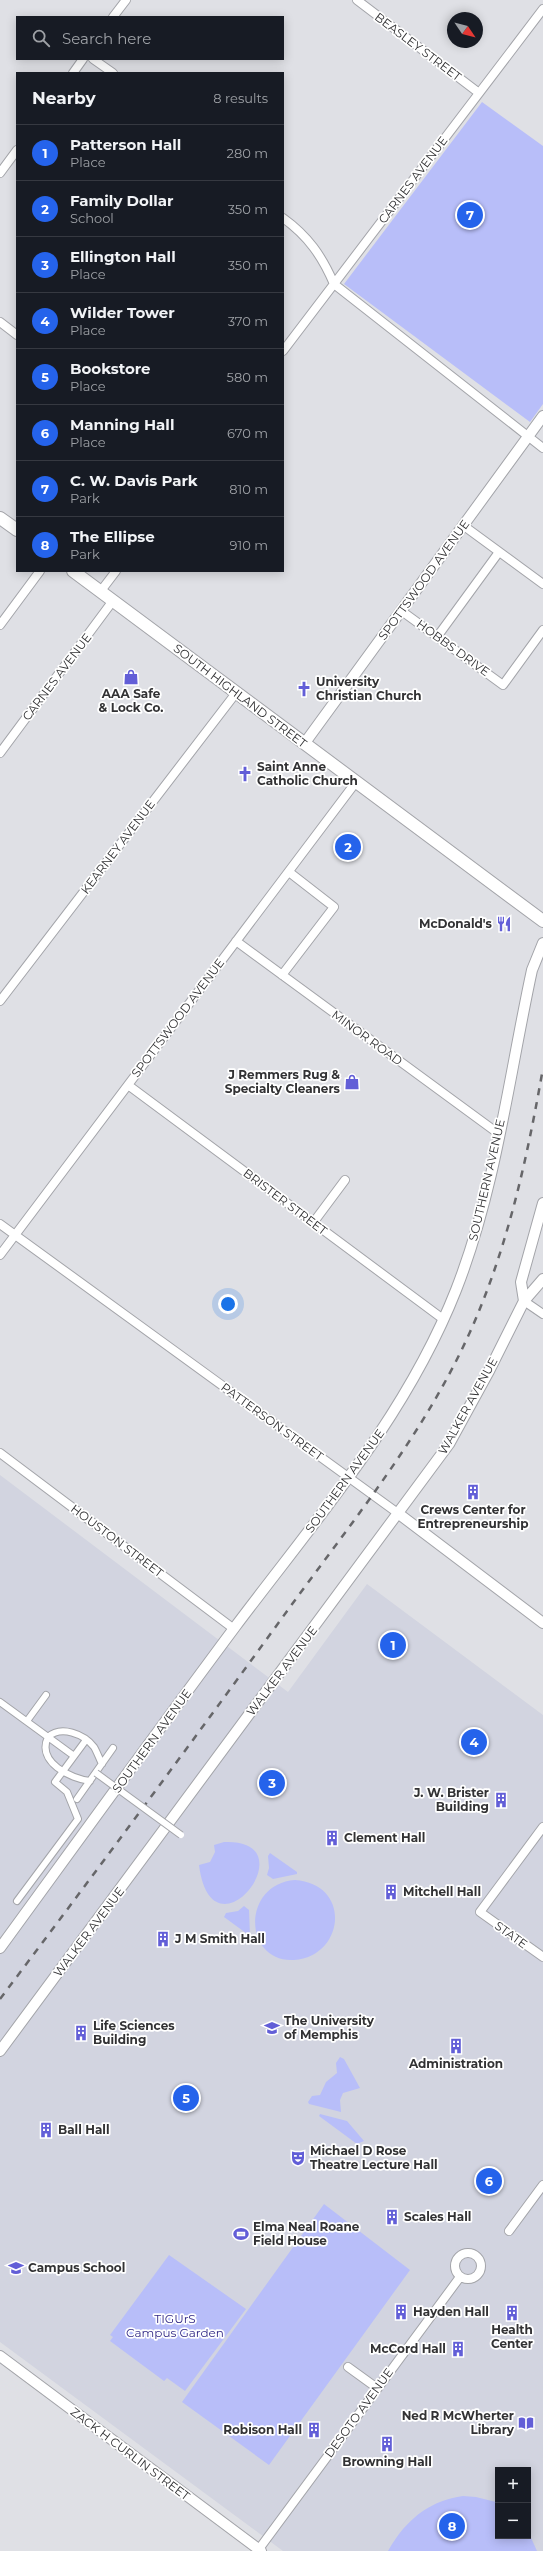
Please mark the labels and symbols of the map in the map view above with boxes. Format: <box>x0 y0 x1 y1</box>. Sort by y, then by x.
street label: BEASLEY STREET <box>372 9 465 84</box>
north arrow <box>447 12 483 48</box>
street label: CARNES AVENUE <box>375 133 450 226</box>
pin: 7 <box>457 200 483 230</box>
street label: SPOTTSWOOD AVENUE <box>375 517 472 643</box>
street label: HOBBS DRIVE <box>414 616 493 679</box>
street label: CARNES AVENUE <box>19 630 94 723</box>
street label: SOUTH HIGHLAND STREET <box>171 640 310 751</box>
shop icon: AAA Safe & Lock Co. <box>122 668 140 686</box>
place label: University Christian Church <box>316 674 422 703</box>
church icon: University Christian Church <box>295 680 313 698</box>
place label: AAA Safe & Lock Co. <box>99 686 163 715</box>
place label: Saint Anne Catholic Church <box>257 759 358 788</box>
church icon: Saint Anne Catholic Church <box>236 765 254 783</box>
street label: KEARNEY AVENUE <box>77 797 158 897</box>
pin: 2 <box>335 832 361 862</box>
restaurant icon: McDonald's <box>495 915 513 933</box>
place label: McDonald's <box>419 916 493 931</box>
street label: SPOTTSWOOD AVENUE <box>128 955 227 1080</box>
street label: MINOR ROAD <box>329 1007 406 1068</box>
place label: J Remmers Rug & Specialty Cleaners <box>225 1067 341 1096</box>
shop icon: J Remmers Rug & Specialty Cleaners <box>343 1073 361 1091</box>
street label: SOUTHERN AVENUE <box>465 1117 508 1242</box>
street label: BRISTER STREET <box>240 1165 330 1238</box>
your location <box>218 1294 238 1314</box>
street label: WALKER AVENUE <box>435 1355 500 1457</box>
street label: PATTERSON STREET <box>218 1379 327 1464</box>
street label: SOUTHERN AVENUE <box>302 1426 387 1536</box>
building icon: Crews Center for Entrepreneurship <box>464 1483 482 1501</box>
street label: HOUSTON STREET <box>68 1501 167 1580</box>
place label: Crews Center for Entrepreneurship <box>417 1502 529 1531</box>
street label: WALKER AVENUE <box>243 1623 320 1719</box>
pin: 1 <box>380 1630 406 1660</box>
street label: SOUTHERN AVENUE <box>109 1686 194 1796</box>
pin: 4 <box>461 1727 487 1757</box>
pin: 3 <box>259 1768 285 1798</box>
place label: J. W. Brister Building <box>413 1785 489 1814</box>
building icon: J. W. Brister Building <box>492 1791 510 1809</box>
building icon: Clement Hall <box>323 1829 341 1847</box>
place label: Clement Hall <box>344 1830 425 1845</box>
building icon: Mitchell Hall <box>382 1883 400 1901</box>
street label: WALKER AVENUE <box>50 1884 127 1980</box>
place label: Mitchell Hall <box>403 1884 481 1899</box>
street label: STATE <box>492 1918 531 1951</box>
building icon: J M Smith Hall <box>154 1930 172 1948</box>
place label: J M Smith Hall <box>174 1931 265 1946</box>
place label: The University of Memphis <box>284 2013 375 2042</box>
place label: Life Sciences Building <box>93 2018 175 2047</box>
school or university icon: The University of Memphis <box>263 2019 281 2037</box>
building icon: Life Sciences Building <box>72 2024 90 2042</box>
building icon: Administration <box>447 2037 465 2055</box>
place label: Administration <box>408 2056 503 2071</box>
pin: 5 <box>173 2083 199 2113</box>
building icon: Ball Hall <box>37 2121 55 2139</box>
place label: Ball Hall <box>58 2122 110 2137</box>
place label: Michael D Rose Theatre Lecture Hall <box>310 2143 438 2172</box>
theatre icon: Michael D Rose Theatre Lecture Hall <box>289 2149 307 2167</box>
pin: 6 <box>476 2166 502 2196</box>
building icon: Scales Hall <box>383 2208 401 2226</box>
place label: Scales Hall <box>404 2209 471 2224</box>
place label: Elma Neal Roane Field House <box>253 2219 360 2248</box>
sports icon: Elma Neal Roane Field House <box>232 2225 250 2243</box>
school or university icon: Campus School <box>7 2259 25 2277</box>
place label: Campus School <box>28 2260 125 2275</box>
building icon: Hayden Hall <box>392 2303 410 2321</box>
place label: Hayden Hall <box>413 2304 489 2319</box>
building icon: Health Center <box>503 2304 521 2322</box>
park label: TIGUrS Campus Garden <box>126 2311 224 2340</box>
place label: Health Center <box>491 2322 533 2351</box>
building icon: McCord Hall <box>449 2340 467 2358</box>
place label: McCord Hall <box>370 2341 446 2356</box>
street label: DESOTO AVENUE <box>321 2365 396 2460</box>
street label: ZACK H CURLIN STREET <box>68 2404 193 2503</box>
place label: Ned R McWherter Library <box>402 2408 515 2437</box>
library icon: Ned R McWherter Library <box>517 2414 535 2432</box>
building icon: Robison Hall <box>305 2421 323 2439</box>
place label: Robison Hall <box>223 2422 302 2437</box>
building icon: Browning Hall <box>378 2435 396 2453</box>
place label: Browning Hall <box>342 2454 432 2469</box>
pin: 8 <box>439 2511 465 2541</box>

